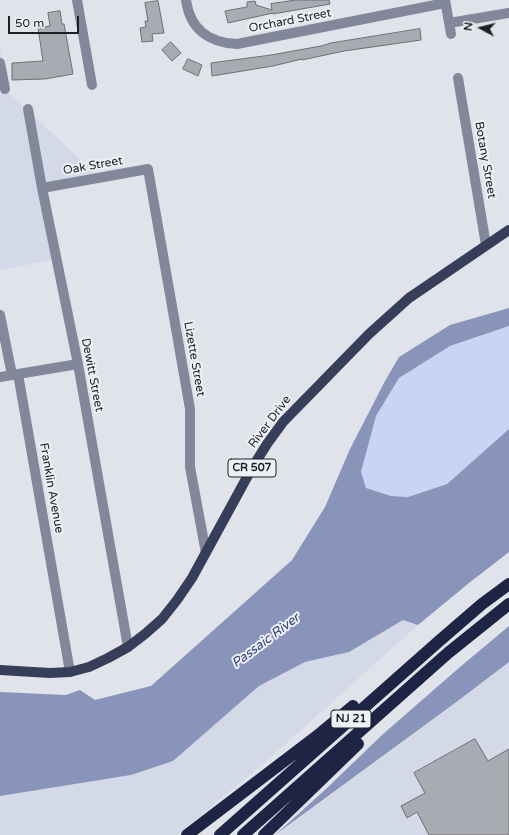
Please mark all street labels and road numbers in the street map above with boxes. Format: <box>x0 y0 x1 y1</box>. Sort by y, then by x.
street label: Orchard Street <box>247 6 333 36</box>
street label: Botany Street <box>471 120 499 200</box>
street label: Oak Street <box>62 154 124 178</box>
street label: Lizette Street <box>180 320 208 398</box>
street label: Dewitt Street <box>78 337 106 413</box>
street label: River Drive <box>246 393 294 451</box>
street label: Franklin Avenue <box>36 442 66 534</box>
road number: CR 507 <box>228 459 276 477</box>
road number: NJ 21 <box>331 710 371 728</box>

